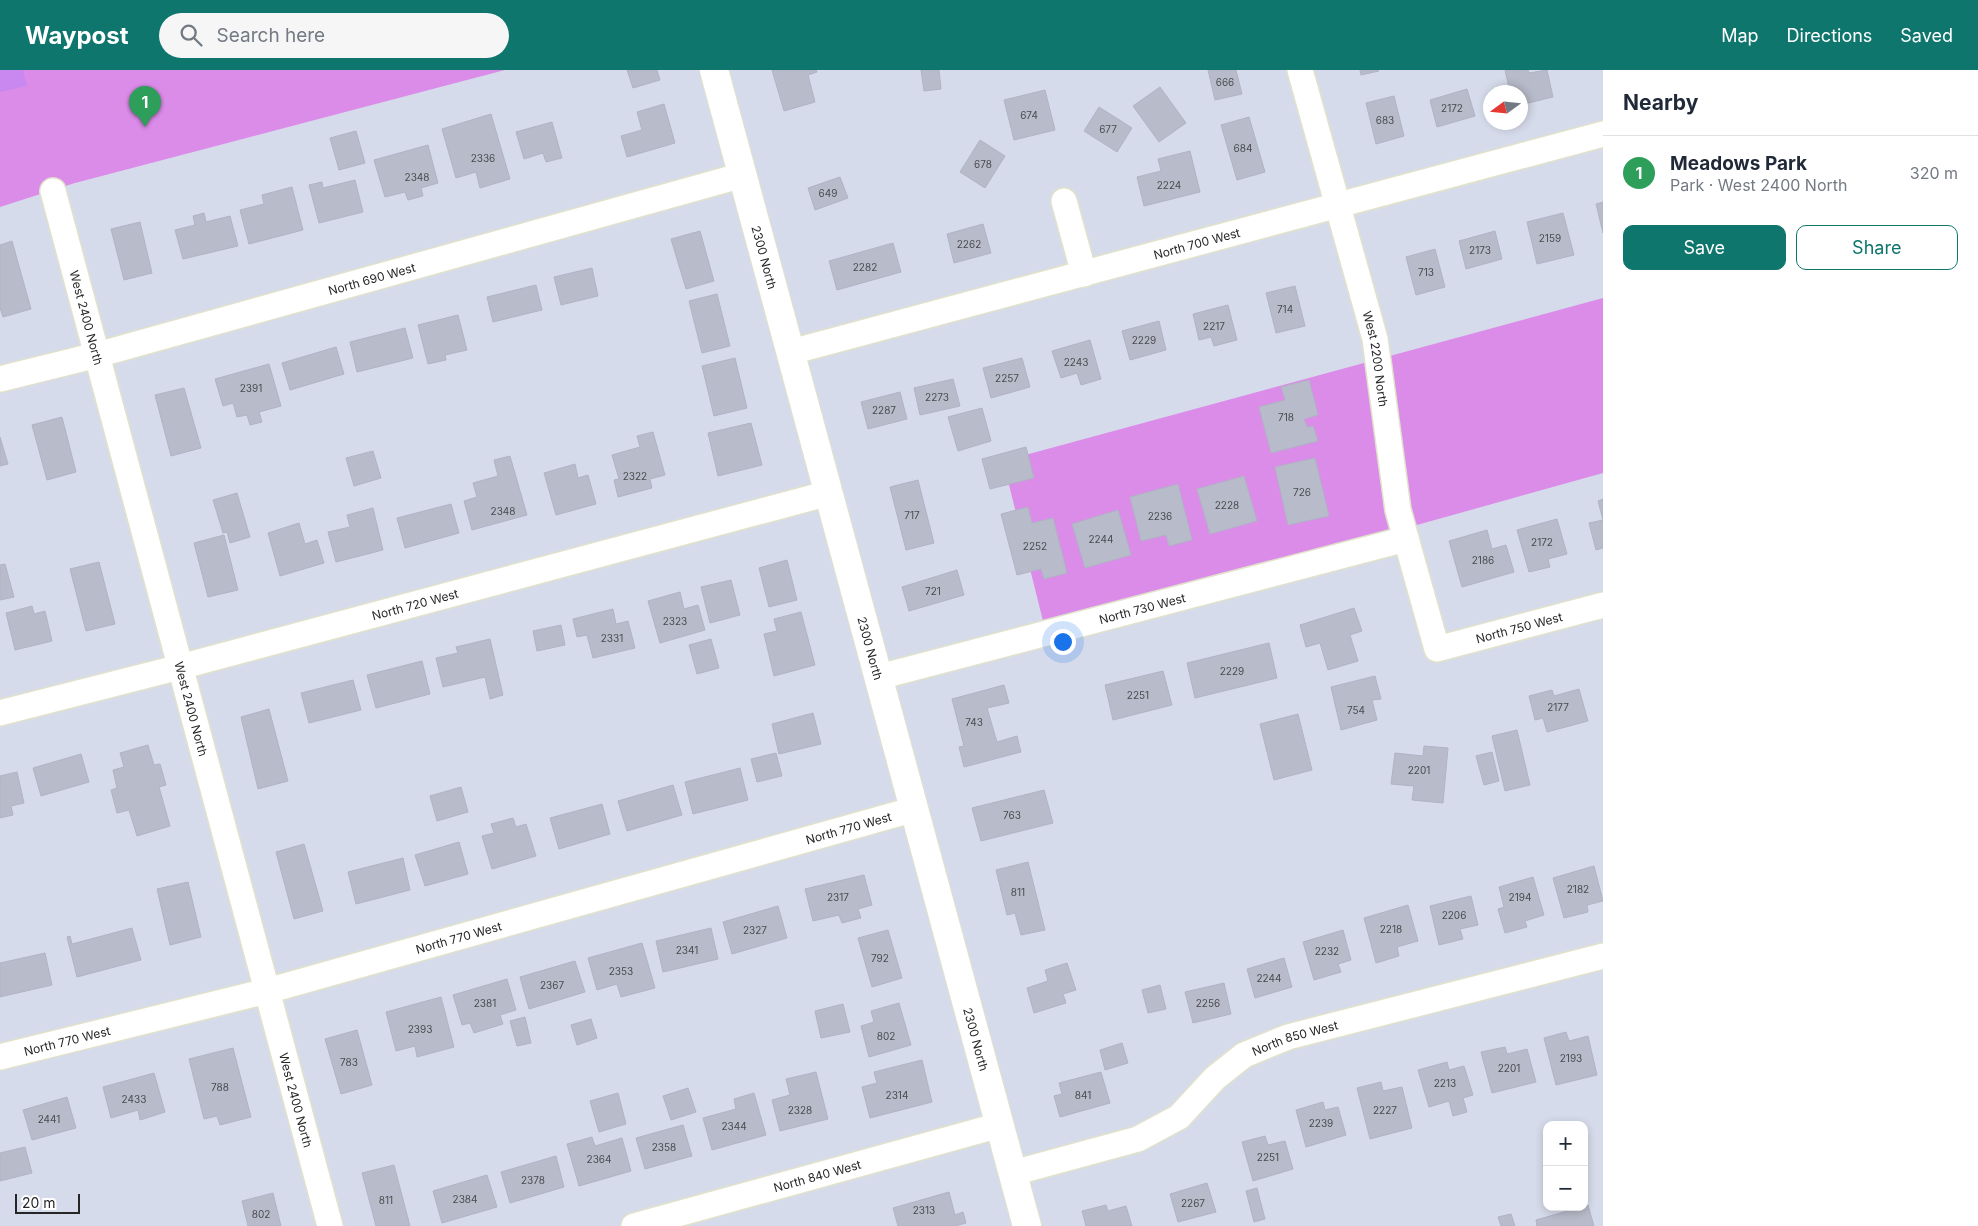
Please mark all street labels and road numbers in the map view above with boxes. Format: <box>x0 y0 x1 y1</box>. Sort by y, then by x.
street label: 2300 North <box>749 224 780 291</box>
street label: North 700 West <box>1152 224 1242 262</box>
street label: North 690 West <box>326 259 417 298</box>
street label: West 2400 North <box>67 269 107 366</box>
street label: West 2200 North <box>1360 309 1392 408</box>
street label: North 720 West <box>370 585 460 623</box>
street label: North 730 West <box>1097 590 1187 627</box>
street label: North 750 West <box>1474 609 1564 646</box>
street label: 2300 North <box>855 615 886 682</box>
street label: West 2400 North <box>172 660 211 758</box>
street label: North 770 West <box>804 808 893 847</box>
street label: North 770 West <box>414 918 503 956</box>
street label: 2300 North <box>961 1006 992 1073</box>
street label: North 850 West <box>1250 1017 1339 1059</box>
street label: North 770 West <box>22 1023 112 1058</box>
street label: West 2400 North <box>276 1051 316 1149</box>
street label: North 840 West <box>772 1156 863 1195</box>

